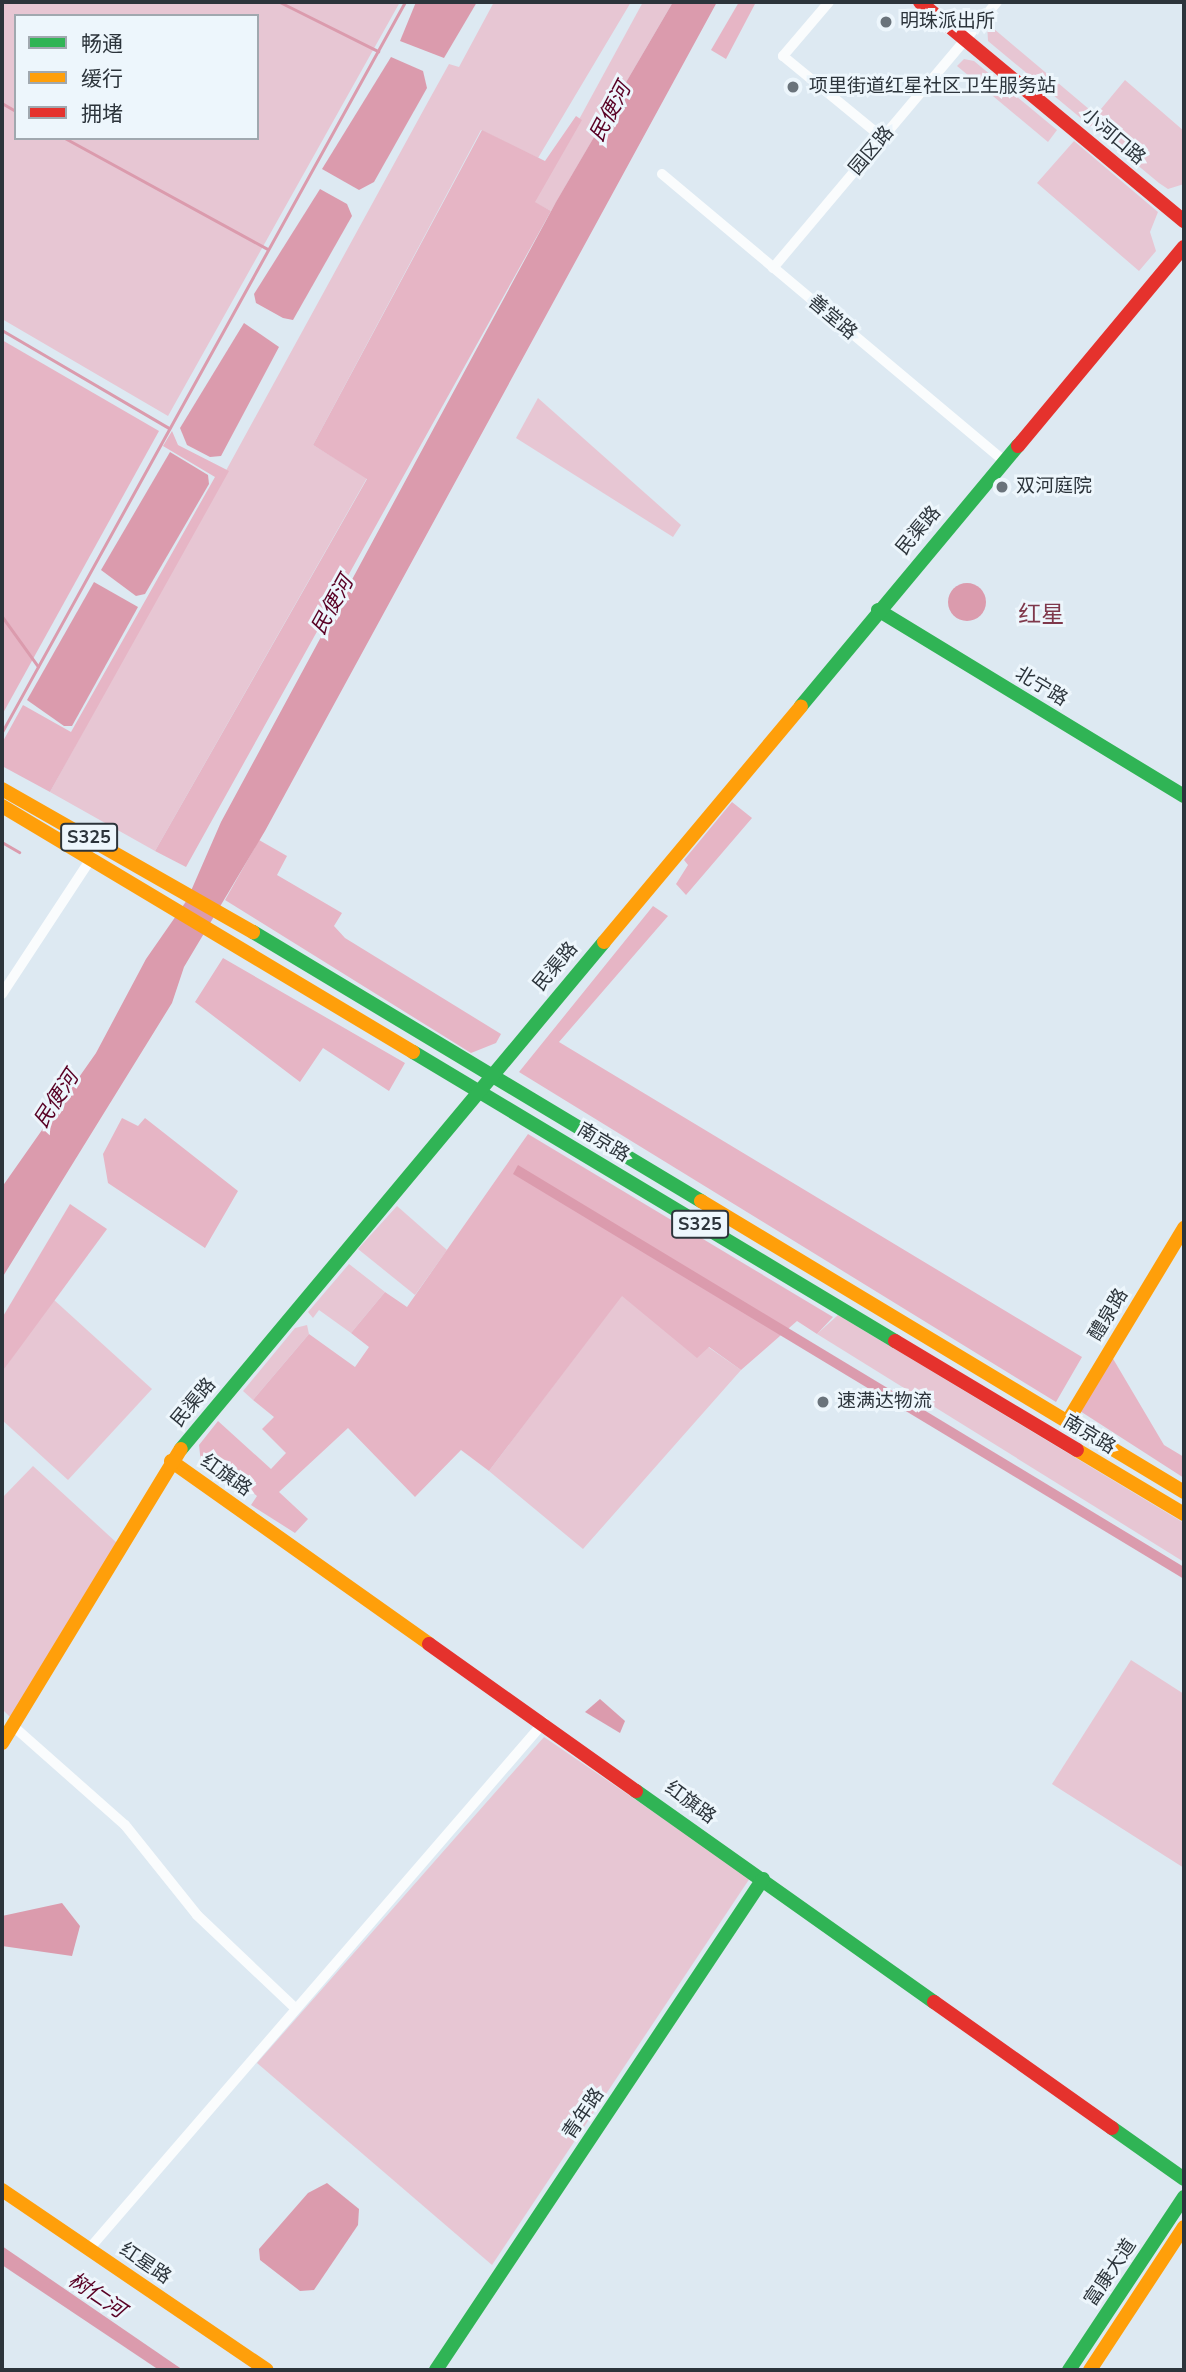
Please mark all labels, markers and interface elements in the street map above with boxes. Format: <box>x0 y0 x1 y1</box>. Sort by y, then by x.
place label: 明珠派出所 <box>900 11 995 33</box>
legend <box>14 14 259 140</box>
marker: 明珠派出所 <box>878 14 894 30</box>
text: 畅通 <box>81 30 123 58</box>
text: 缓行 <box>81 65 123 93</box>
place label: 项里街道红星社区卫生服务站 <box>809 76 1056 98</box>
marker: 项里街道红星社区卫生服务站 <box>783 77 803 97</box>
water label: 民便河 <box>584 78 636 146</box>
text: 拥堵 <box>81 100 123 128</box>
street label: 小河口路 <box>1077 104 1149 170</box>
street label: 园区路 <box>845 122 899 180</box>
street label: 善堂路 <box>803 291 861 345</box>
place label: 双河庭院 <box>1016 476 1092 498</box>
marker: 双河庭院 <box>994 479 1010 495</box>
street label: 民渠路 <box>892 502 946 560</box>
water label: 民便河 <box>306 571 358 639</box>
district label: 红星 <box>1018 601 1064 629</box>
street label: 北宁路 <box>1011 663 1071 711</box>
road number: S325 <box>59 822 119 852</box>
street label: 民渠路 <box>529 938 583 996</box>
water label: 民便河 <box>28 1066 84 1132</box>
street label: 南京路 <box>573 1119 633 1167</box>
road number: S325 <box>670 1210 730 1238</box>
street label: 醴泉路 <box>1085 1285 1133 1345</box>
street label: 民渠路 <box>167 1374 221 1432</box>
place label: 速满达物流 <box>837 1391 932 1413</box>
marker: 速满达物流 <box>815 1394 831 1410</box>
street label: 南京路 <box>1059 1411 1119 1459</box>
street label: 红旗路 <box>196 1450 256 1502</box>
street label: 红旗路 <box>660 1777 720 1829</box>
street label: 青年路 <box>559 2084 609 2144</box>
street label: 富康大道 <box>1080 2235 1142 2311</box>
street label: 红星路 <box>115 2239 175 2289</box>
water label: 树仁河 <box>64 2267 130 2323</box>

